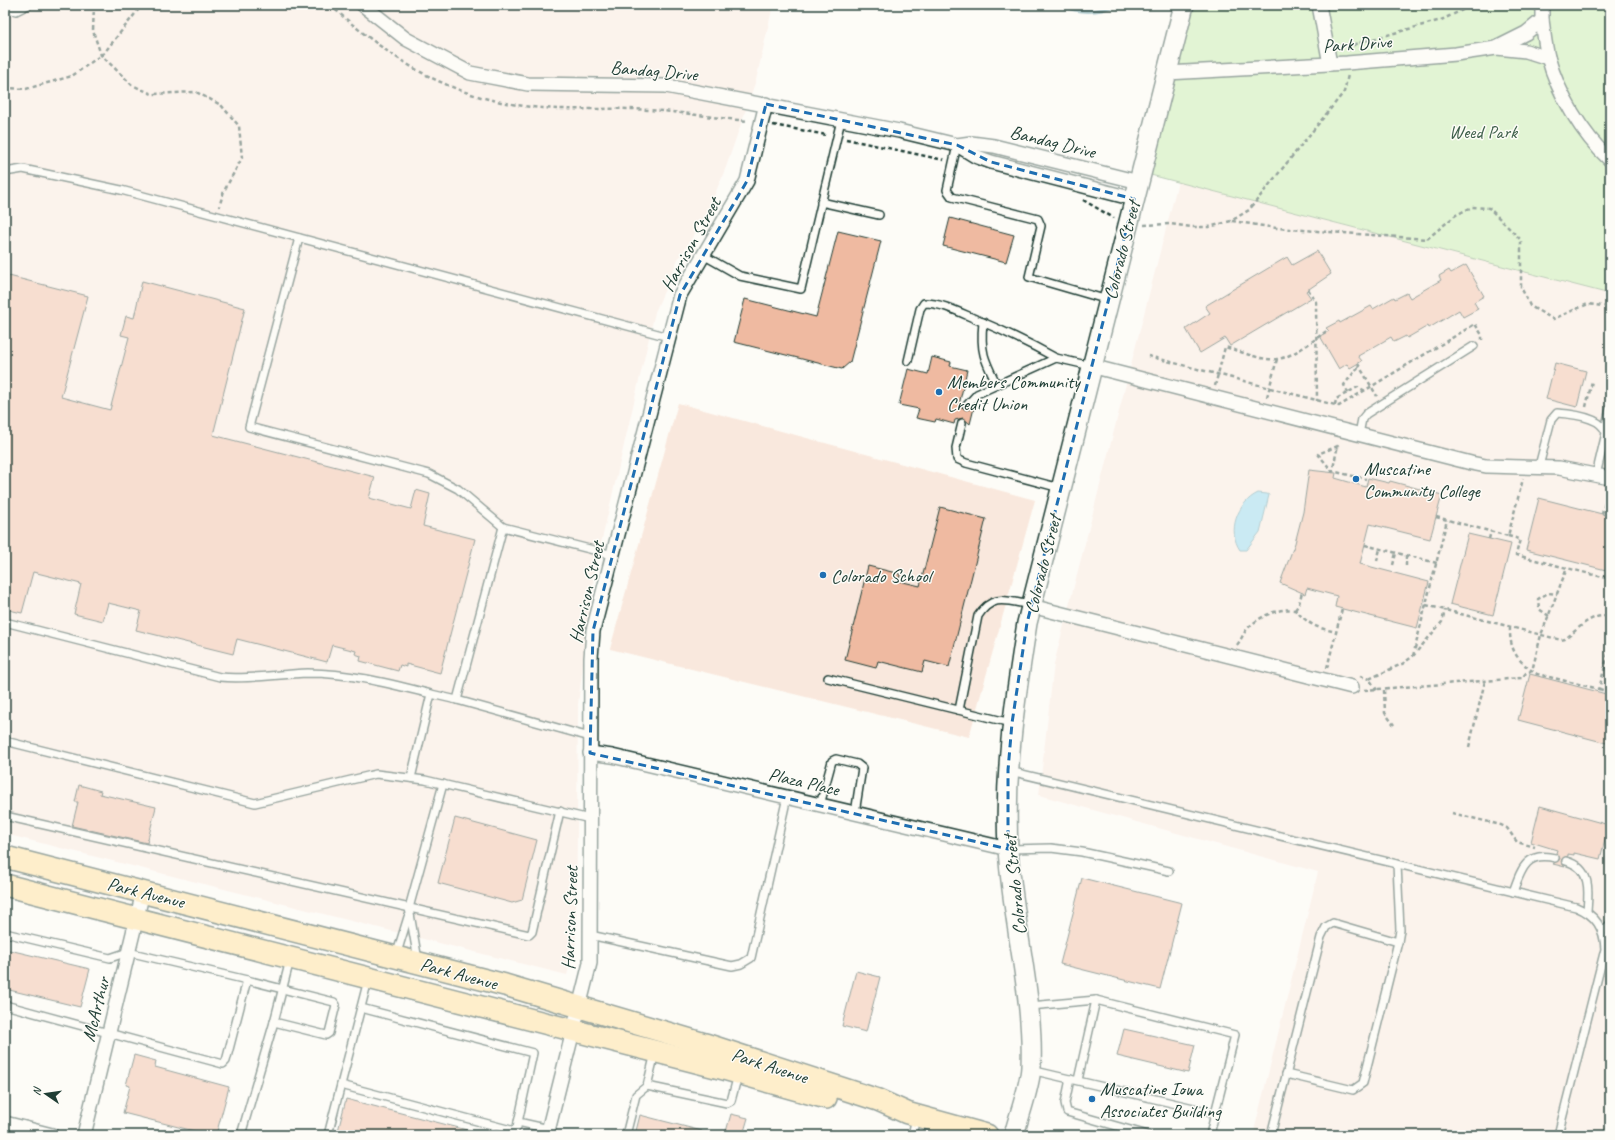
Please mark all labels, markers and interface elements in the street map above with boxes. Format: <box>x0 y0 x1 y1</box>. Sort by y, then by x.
street label: Park Drive <box>1322 30 1394 58</box>
street label: Bandag Drive <box>609 55 700 87</box>
street label: Bandag Drive <box>1008 120 1100 165</box>
park label: Weed Park <box>1449 120 1519 144</box>
street label: Harrison Street <box>655 192 727 296</box>
street label: Colorado Street <box>1098 196 1146 302</box>
place label: Members Community Credit Union <box>947 370 1081 416</box>
marker: Members Community Credit Union <box>934 387 944 397</box>
place label: Muscatine Community College <box>1364 457 1481 503</box>
marker: Muscatine Community College <box>1351 474 1361 484</box>
street label: Colorado Street <box>1019 510 1067 616</box>
street label: Harrison Street <box>564 537 611 645</box>
place label: Colorado School <box>831 564 935 588</box>
marker: Colorado School <box>818 570 828 580</box>
street label: Plaza Place <box>766 762 843 802</box>
street label: Colorado Street <box>998 831 1032 936</box>
street label: Harrison Street <box>556 864 584 970</box>
street label: Park Avenue <box>105 872 189 915</box>
street label: Park Avenue <box>418 952 502 996</box>
street label: McArthur <box>76 973 116 1044</box>
street label: Park Avenue <box>729 1042 812 1090</box>
north arrow <box>26 1074 66 1114</box>
place label: Muscatine Iowa Associates Building <box>1100 1077 1222 1123</box>
text: N <box>29 1085 44 1097</box>
marker: Muscatine Iowa Associates Building <box>1087 1094 1097 1104</box>

